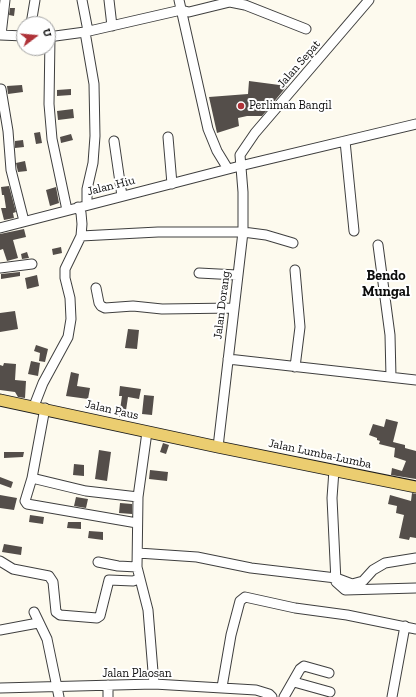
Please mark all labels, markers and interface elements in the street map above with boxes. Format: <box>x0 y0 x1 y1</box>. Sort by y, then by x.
north arrow <box>16 16 56 56</box>
text: U <box>40 27 54 38</box>
street label: Jalan Sepat <box>274 37 324 91</box>
place label: Perliman Bangil <box>249 99 332 113</box>
marker: Perliman Bangil <box>236 101 246 111</box>
street label: Jalan Hiu <box>86 173 136 199</box>
district label: Bendo Mungal <box>362 268 410 300</box>
street label: Jalan Dorang <box>211 270 233 340</box>
street label: Jalan Paus <box>84 397 140 423</box>
street label: Jalan Lumba-Lumba <box>267 436 373 472</box>
street label: Jalan Plaosan <box>102 667 172 681</box>

